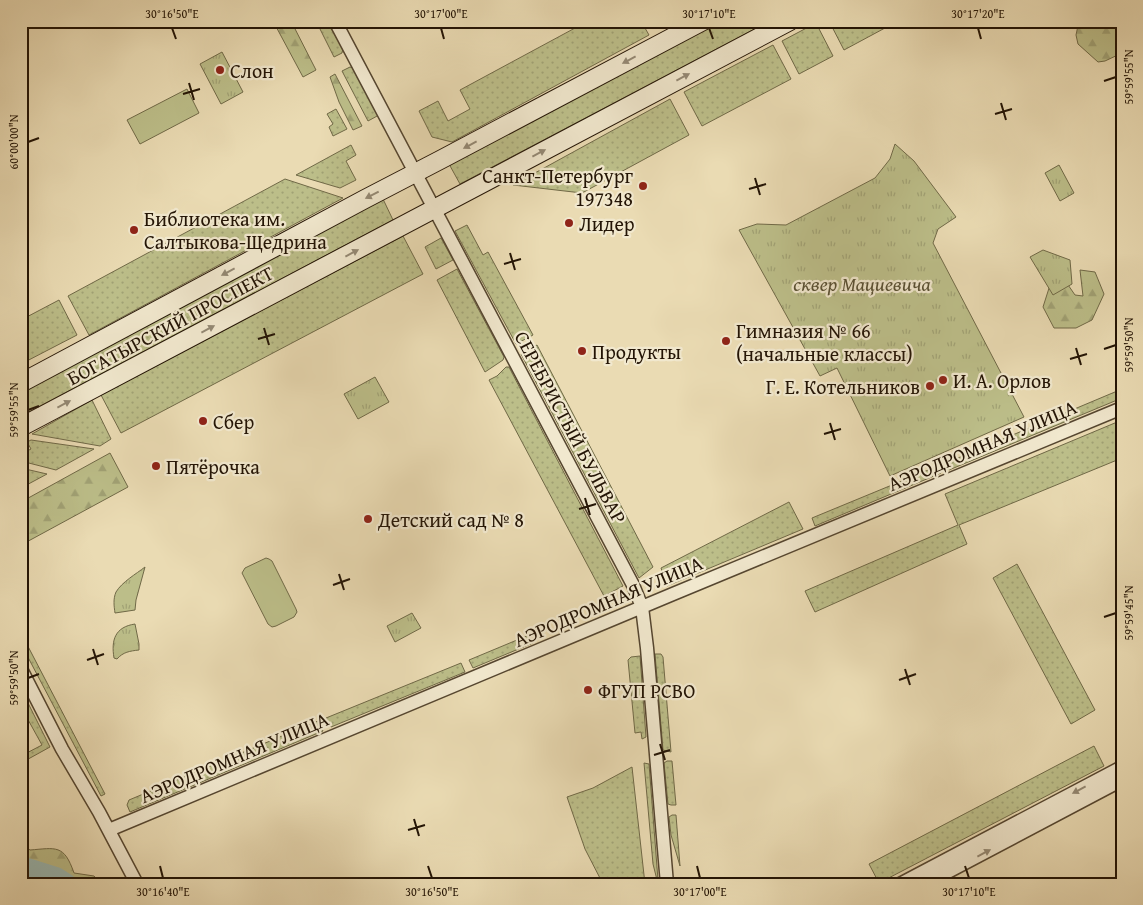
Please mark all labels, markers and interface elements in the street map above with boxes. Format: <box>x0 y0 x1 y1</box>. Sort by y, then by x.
text: 30°16'50"E <box>145 5 199 22</box>
text: 30°17'00"E <box>414 5 468 22</box>
text: 30°17'10"E <box>682 5 736 22</box>
text: 30°17'20"E <box>951 5 1005 22</box>
text: 59°59'55"N <box>1120 49 1137 105</box>
place label: Слон <box>230 56 274 85</box>
one-way arrow <box>622 56 636 65</box>
marker: Слон <box>214 64 226 76</box>
one-way arrow <box>676 73 690 82</box>
text: 60°00'00"N <box>5 114 22 170</box>
one-way arrow <box>463 141 477 149</box>
one-way arrow <box>532 149 547 157</box>
place label: Санкт-Петербург 197348 <box>482 161 634 213</box>
marker: Санкт-Петербург 197348 <box>637 180 649 192</box>
one-way arrow <box>364 191 379 199</box>
place label: Библиотека им. Салтыкова-Щедрина <box>144 204 327 256</box>
place label: Лидер <box>579 209 635 238</box>
marker: Лидер <box>563 217 575 229</box>
marker: Библиотека им. Салтыкова-Щедрина <box>128 224 140 236</box>
one-way arrow <box>345 249 359 257</box>
street label: БОГАТЫРСКИЙ ПРОСПЕКТ <box>61 258 279 392</box>
one-way arrow <box>221 268 236 276</box>
park label: сквер Мациевича <box>793 269 932 298</box>
place label: Гимназия № 66 (начальные классы) <box>736 316 913 368</box>
text: 59°59'50"N <box>1120 317 1137 373</box>
one-way arrow <box>201 325 215 333</box>
street label: СЕРЕБРИСТЫЙ БУЛЬВАР <box>508 326 634 528</box>
marker: Гимназия № 66 (начальные классы) <box>720 335 732 347</box>
place label: Продукты <box>592 337 681 366</box>
marker: Продукты <box>576 345 588 357</box>
place label: И. А. Орлов <box>953 366 1051 395</box>
place label: Г. Е. Котельников <box>766 372 920 401</box>
marker: И. А. Орлов <box>937 374 949 386</box>
marker: Г. Е. Котельников <box>924 380 936 392</box>
text: 59°59'55"N <box>5 382 22 438</box>
street label: АЭРОДРОМНАЯ УЛИЦА <box>883 392 1081 498</box>
one-way arrow <box>57 400 72 408</box>
place label: Сбер <box>213 407 254 436</box>
marker: Сбер <box>197 415 209 427</box>
place label: Пятёрочка <box>166 452 260 481</box>
marker: Пятёрочка <box>150 460 162 472</box>
place label: Детский сад № 8 <box>377 505 524 534</box>
marker: Детский сад № 8 <box>362 513 374 525</box>
street label: АЭРОДРОМНАЯ УЛИЦА <box>509 548 707 654</box>
text: 59°59'45"N <box>1120 585 1137 641</box>
text: 59°59'50"N <box>5 650 22 706</box>
place label: ФГУП РСВО <box>598 676 695 705</box>
marker: ФГУП РСВО <box>582 684 594 696</box>
street label: АЭРОДРОМНАЯ УЛИЦА <box>135 704 333 810</box>
one-way arrow <box>1072 785 1085 794</box>
one-way arrow <box>976 849 991 857</box>
text: 30°16'40"E <box>136 883 190 900</box>
text: 30°16'50"E <box>405 883 459 900</box>
text: 30°17'00"E <box>673 883 727 900</box>
text: 30°17'10"E <box>942 883 996 900</box>

